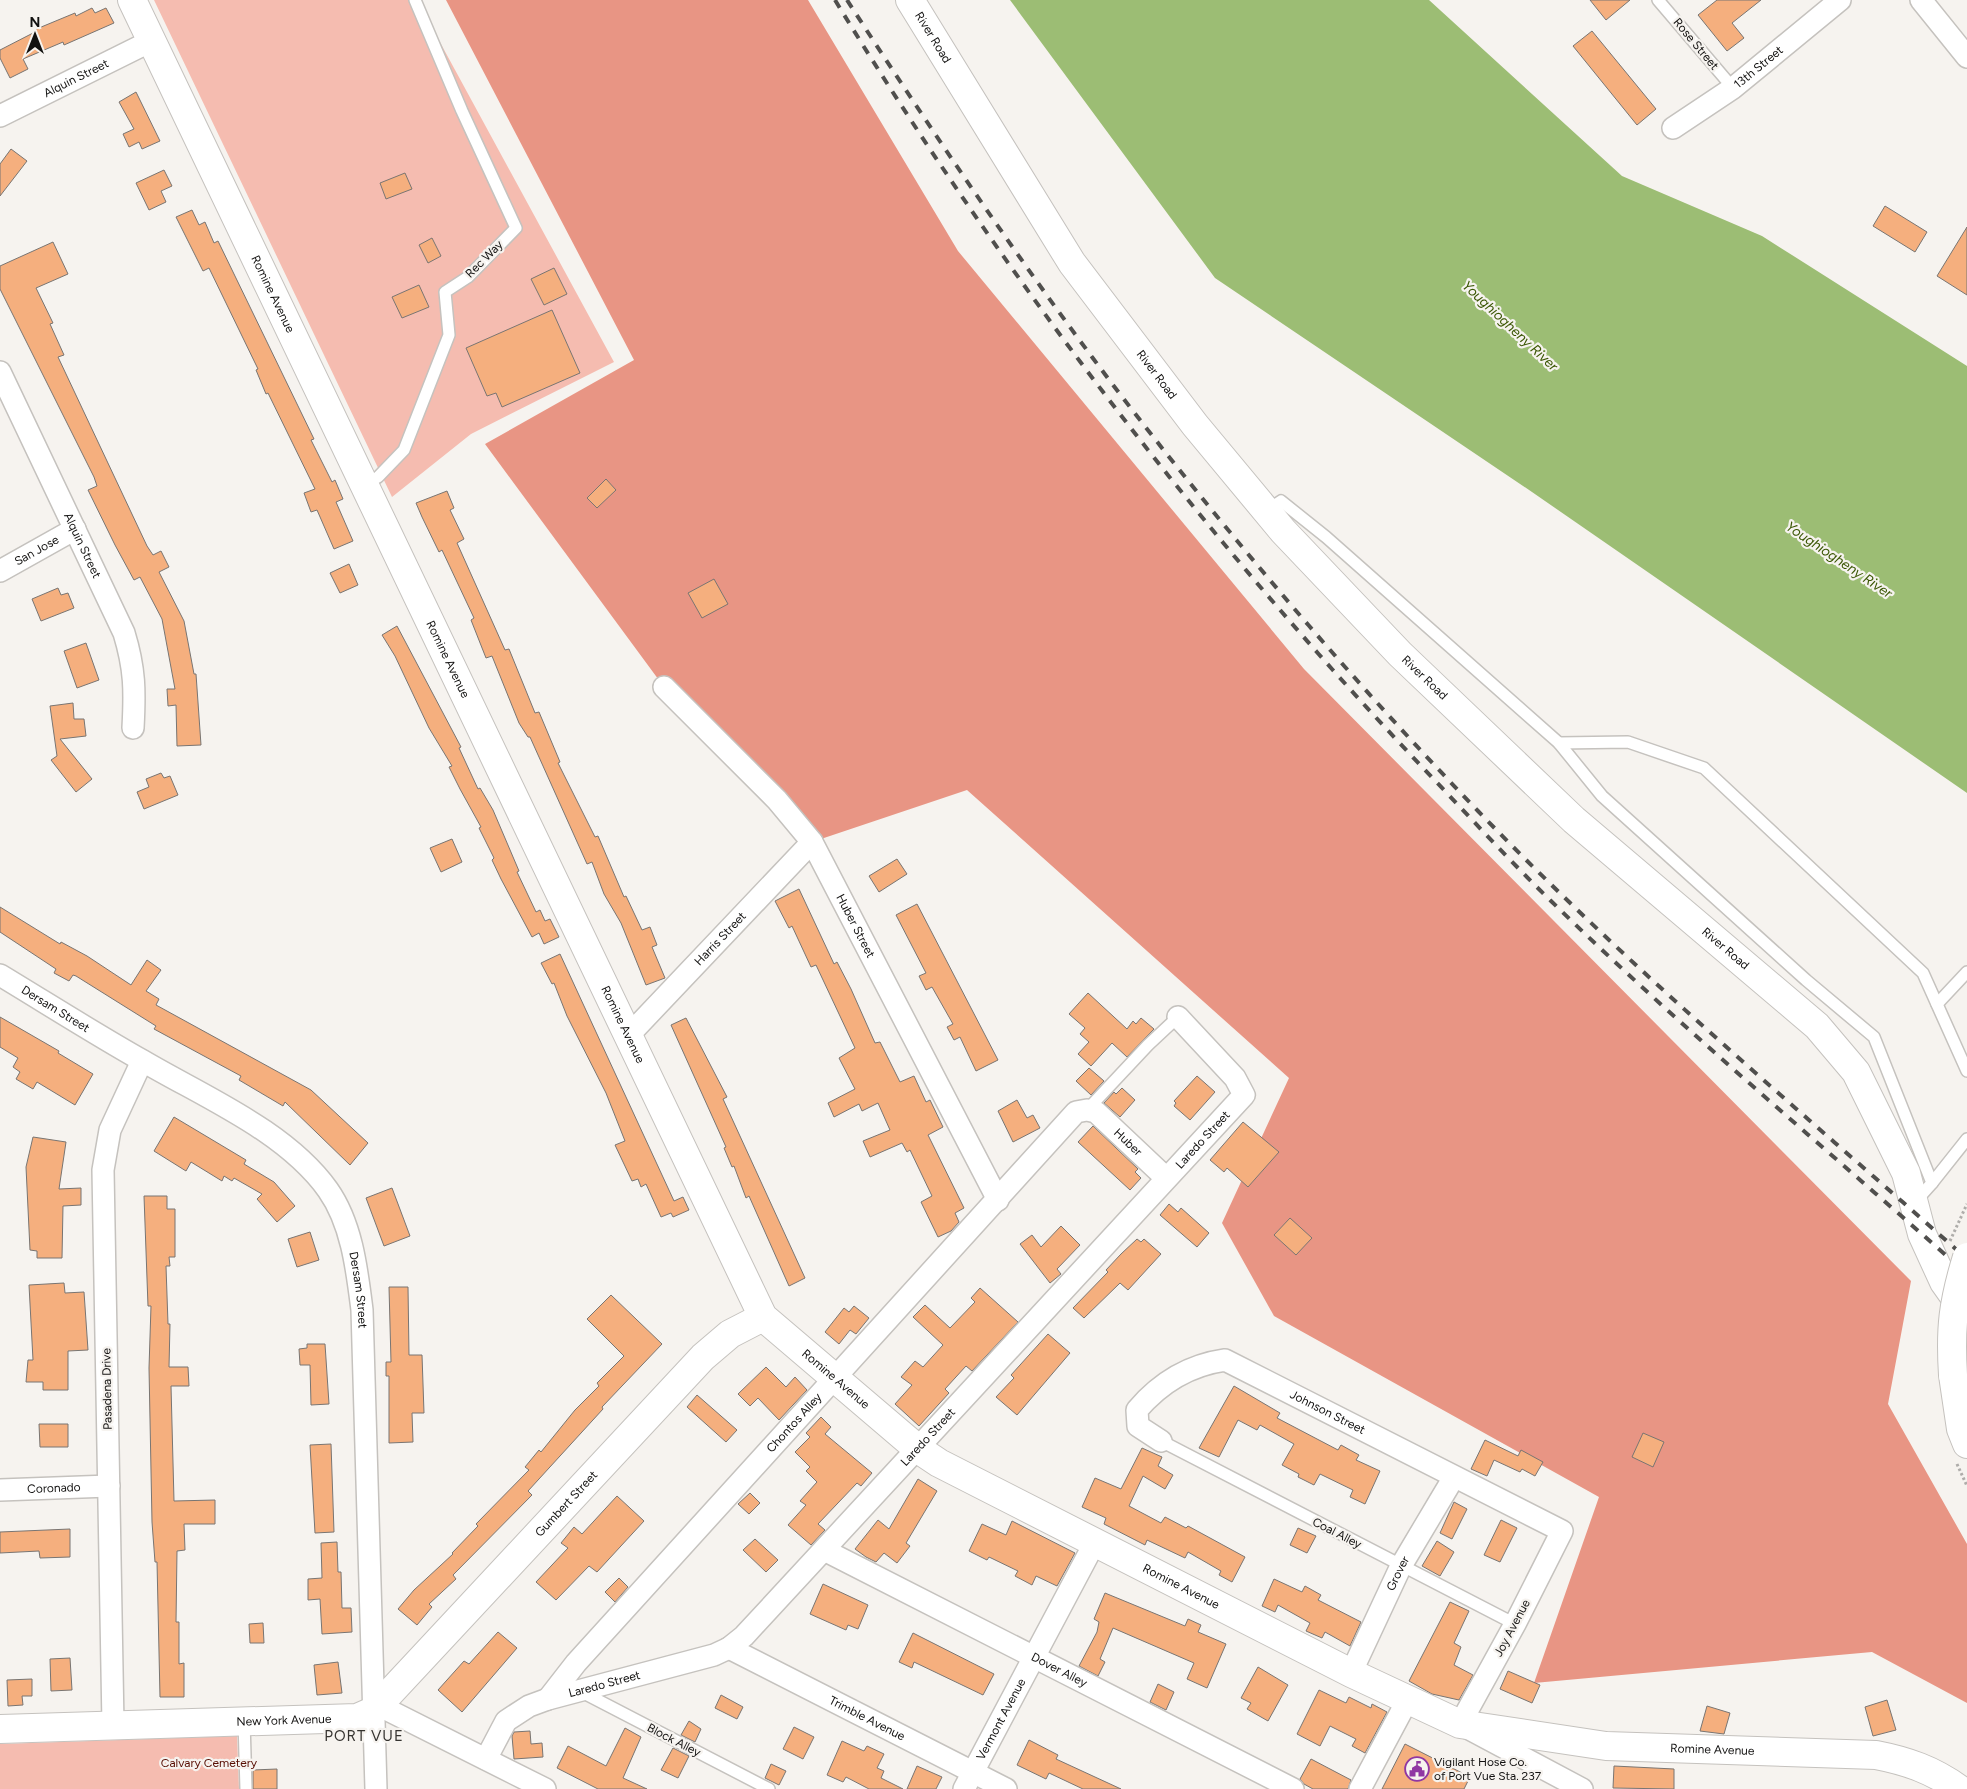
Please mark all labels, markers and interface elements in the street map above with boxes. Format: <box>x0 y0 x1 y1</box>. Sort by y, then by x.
street label: River Road <box>912 9 954 66</box>
north arrow <box>10 10 60 60</box>
text: N <box>30 14 40 31</box>
street label: Rose Street <box>1670 15 1722 73</box>
street label: 13th Street <box>1731 43 1786 91</box>
street label: Alquin Street <box>41 56 111 100</box>
street label: Rec Way <box>462 237 506 281</box>
street label: Romine Avenue <box>248 253 298 335</box>
water label: Youghiogheny River <box>1459 277 1562 376</box>
street label: River Road <box>1134 347 1180 402</box>
street label: Alquin Street <box>61 511 104 581</box>
water label: Youghiogheny River <box>1783 518 1896 603</box>
street label: San Jose <box>12 532 62 568</box>
street label: Romine Avenue <box>423 618 473 701</box>
street label: River Road <box>1399 653 1450 703</box>
street label: Huber Street <box>833 892 878 961</box>
street label: Harris Street <box>692 909 749 968</box>
street label: River Road <box>1699 925 1752 972</box>
street label: Dersam Street <box>19 983 93 1035</box>
street label: Romine Avenue <box>598 983 648 1066</box>
street label: Laredo Street <box>1173 1108 1233 1171</box>
street label: Huber <box>1111 1126 1145 1159</box>
street label: Dersam Street <box>346 1250 370 1329</box>
street label: Romine Avenue <box>799 1346 873 1412</box>
street label: Pasadena Drive <box>99 1348 115 1430</box>
street label: Johnson Street <box>1288 1387 1368 1437</box>
street label: Chontos Alley <box>764 1390 825 1455</box>
street label: Laredo Street <box>898 1405 958 1469</box>
street label: Gumbert Street <box>532 1468 601 1540</box>
street label: Coronado <box>27 1480 81 1496</box>
street label: Coal Alley <box>1310 1515 1365 1552</box>
street label: Grover <box>1383 1554 1412 1593</box>
street label: Romine Avenue <box>1140 1561 1222 1612</box>
street label: Joy Avenue <box>1491 1597 1533 1659</box>
street label: Dover Alley <box>1029 1650 1090 1690</box>
street label: Laredo Street <box>567 1668 642 1700</box>
street label: Vermont Avenue <box>974 1676 1029 1762</box>
street label: Trimble Avenue <box>827 1693 908 1744</box>
street label: New York Avenue <box>236 1712 332 1729</box>
street label: Block Alley <box>645 1721 704 1760</box>
district label: PORT VUE <box>324 1727 404 1745</box>
street label: Romine Avenue <box>1670 1741 1755 1758</box>
place label: Vigilant Hose Co. of Port Vue Sta. 237 <box>1434 1755 1542 1783</box>
park label: Calvary Cemetery <box>161 1756 258 1770</box>
public building icon: Vigilant Hose Co. of Port Vue Sta. 237 <box>1404 1756 1430 1782</box>

